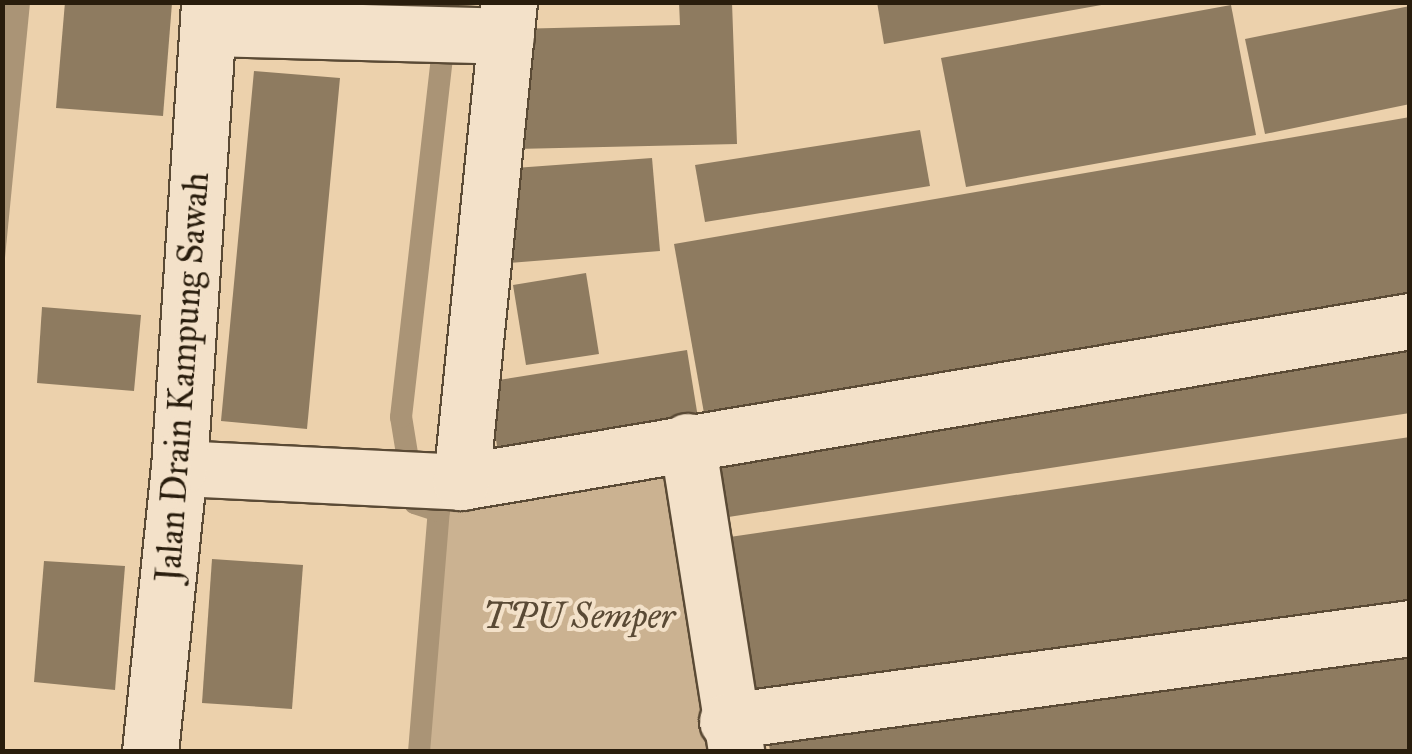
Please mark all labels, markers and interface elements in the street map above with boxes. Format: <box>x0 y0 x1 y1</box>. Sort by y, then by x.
street label: Jalan Drain Kampung Sawah <box>148 171 218 583</box>
park label: TPU Semper <box>483 596 675 638</box>

